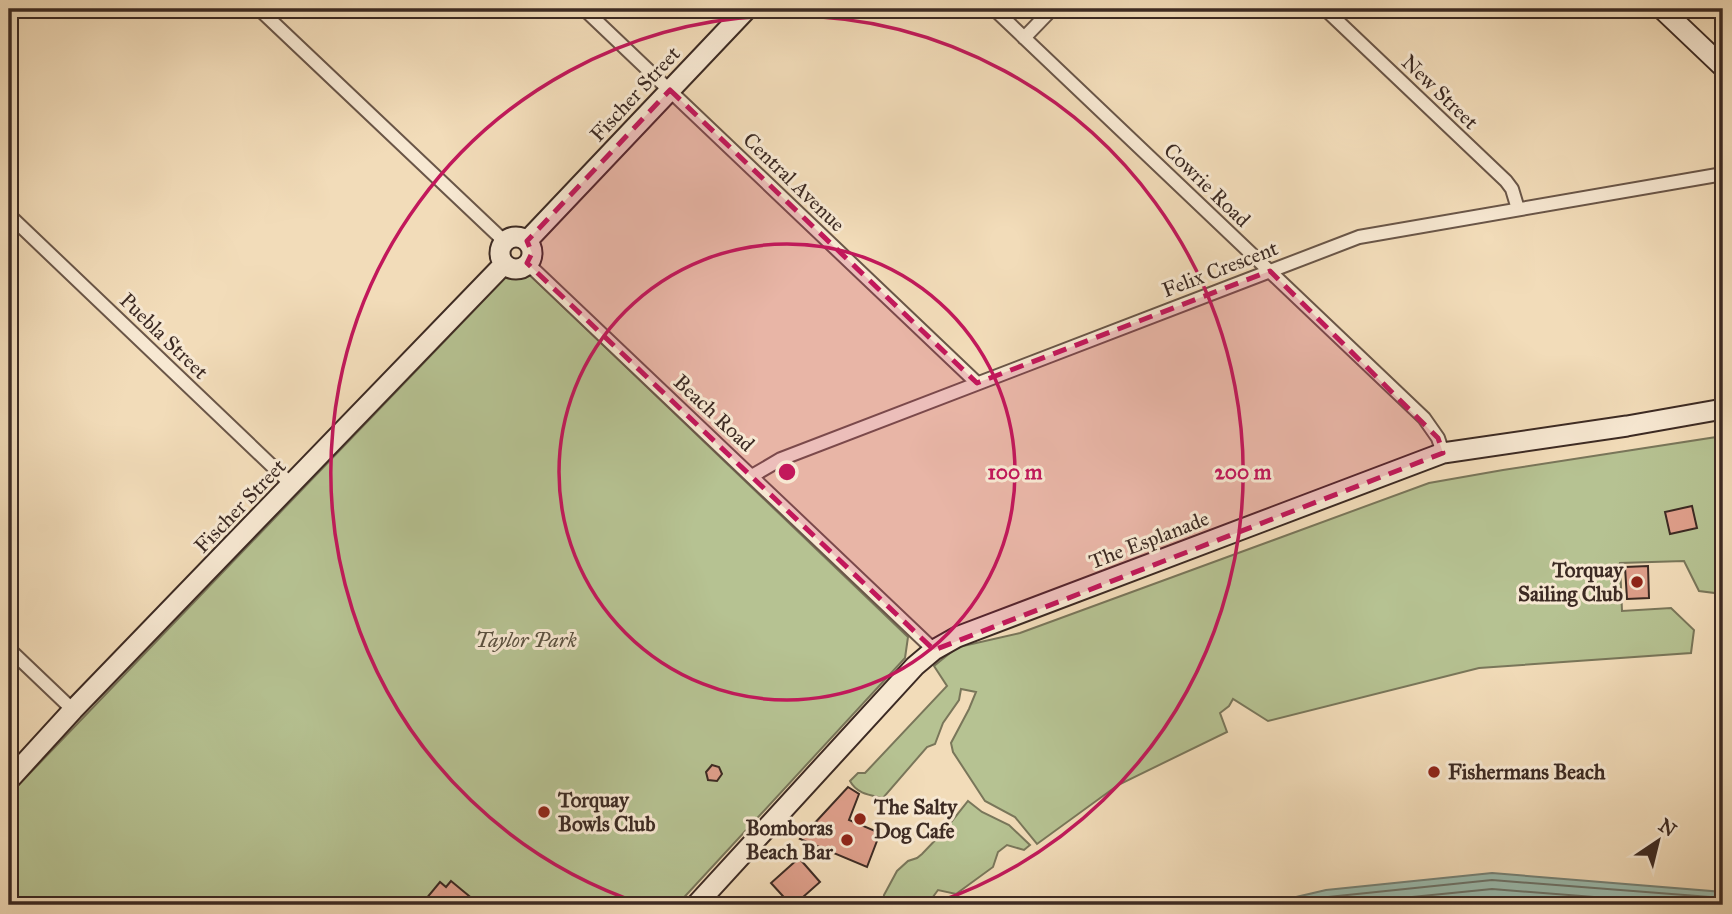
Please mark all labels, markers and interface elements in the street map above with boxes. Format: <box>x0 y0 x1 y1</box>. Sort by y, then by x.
street label: Fischer Street <box>584 40 686 147</box>
street label: New Street <box>1396 49 1484 135</box>
street label: Central Avenue <box>738 127 851 237</box>
street label: Cowrie Road <box>1158 137 1256 233</box>
street label: Felix Crescent <box>1158 235 1282 303</box>
street label: Puebla Street <box>114 287 214 385</box>
street label: Beach Road <box>668 369 760 457</box>
street label: Fischer Street <box>189 453 292 559</box>
text: 100 m <box>988 459 1043 485</box>
text: 200 m <box>1215 459 1272 485</box>
centre of rings <box>775 460 799 484</box>
street label: The Esplanade <box>1085 505 1213 575</box>
place label: Torquay Sailing Club <box>1518 557 1624 607</box>
marker: Torquay Sailing Club <box>1629 574 1645 590</box>
park label: Taylor Park <box>475 627 577 653</box>
place label: Fishermans Beach <box>1448 759 1606 785</box>
marker: Fishermans Beach <box>1426 764 1442 780</box>
place label: Torquay Bowls Club <box>557 787 655 837</box>
place label: The Salty Dog Cafe <box>873 794 958 844</box>
marker: Torquay Bowls Club <box>536 804 552 820</box>
north arrow <box>1624 806 1694 876</box>
marker: The Salty Dog Cafe <box>852 811 868 827</box>
text: N <box>1654 813 1681 842</box>
place label: Bomboras Beach Bar <box>746 815 834 865</box>
marker: Bomboras Beach Bar <box>839 832 855 848</box>

